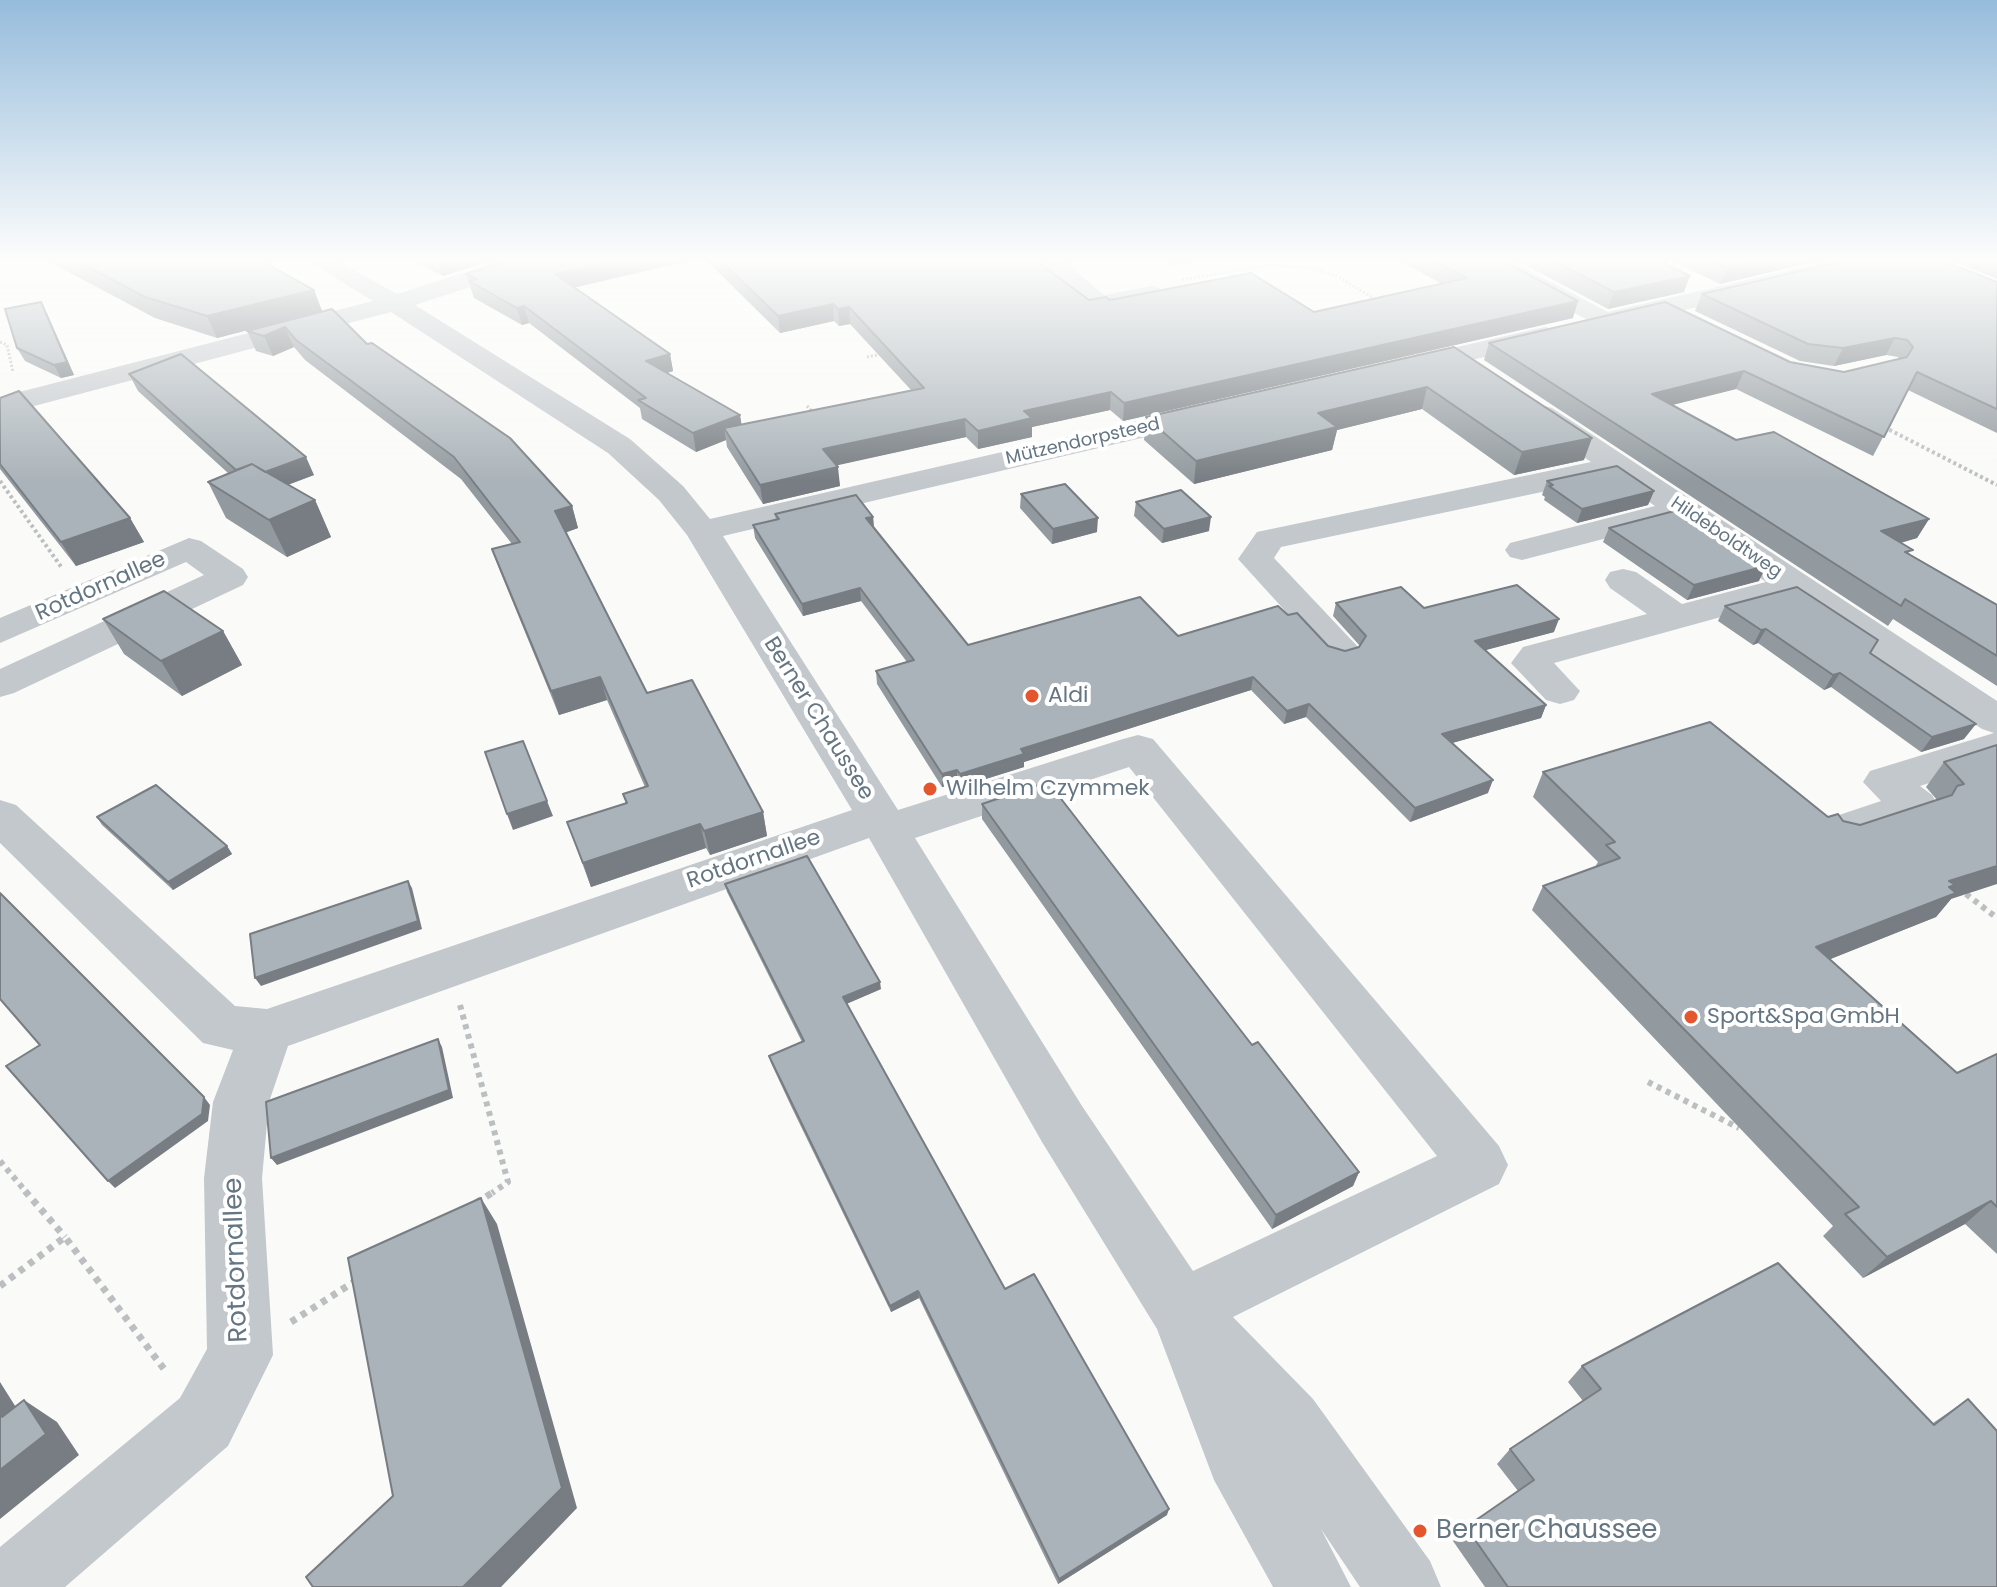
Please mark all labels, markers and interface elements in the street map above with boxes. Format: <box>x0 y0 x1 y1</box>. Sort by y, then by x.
street label: Mützendorpsteed <box>1004 414 1162 470</box>
street label: Hildeboldtweg <box>1666 493 1786 583</box>
street label: Rotdornallee <box>32 547 170 627</box>
street label: Berner Chaussee <box>757 633 879 805</box>
place label: Aldi <box>1048 683 1089 709</box>
marker: Aldi <box>1023 687 1041 705</box>
place label: Wilhelm Czymmek <box>946 776 1150 802</box>
marker: Wilhelm Czymmek <box>921 780 939 798</box>
street label: Rotdornallee <box>684 825 824 895</box>
place label: Sport&Spa GmbH <box>1707 1004 1900 1030</box>
marker: Sport&Spa GmbH <box>1682 1008 1700 1026</box>
street label: Rotdornallee <box>219 1177 255 1343</box>
place label: Berner Chaussee <box>1436 1515 1657 1547</box>
marker: Berner Chaussee <box>1411 1522 1429 1540</box>

